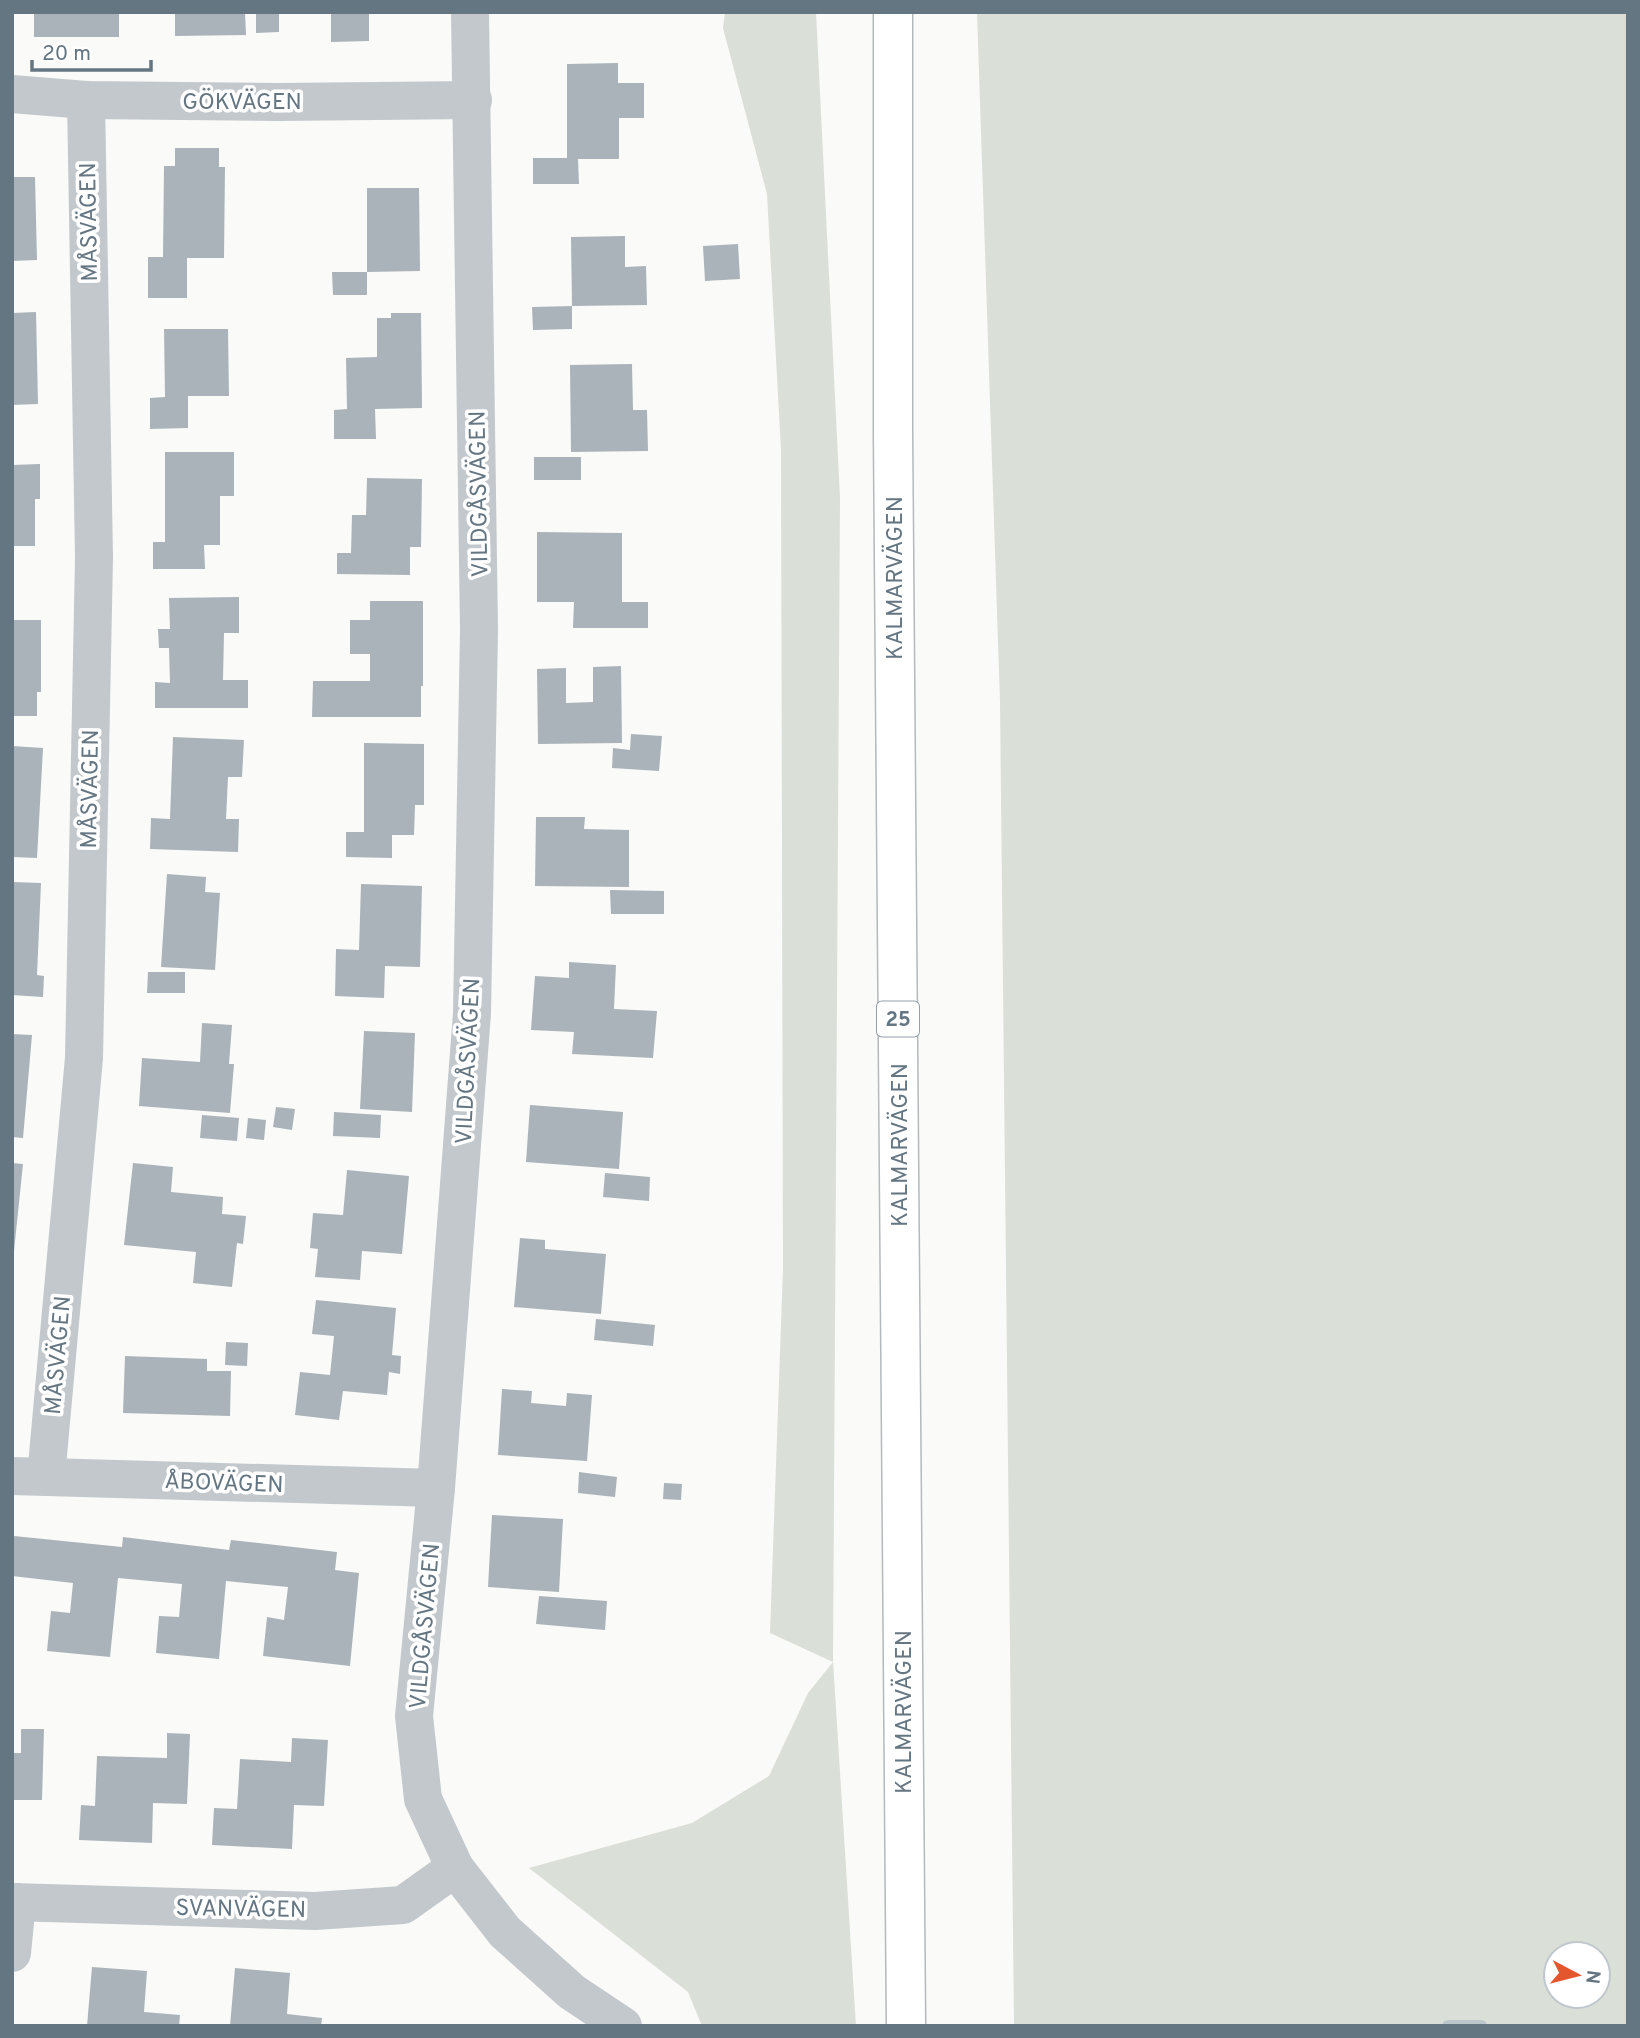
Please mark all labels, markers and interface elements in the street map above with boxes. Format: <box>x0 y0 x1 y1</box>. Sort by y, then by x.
scale bar <box>32 28 150 72</box>
text: 20 m <box>42 41 91 68</box>
street label: GÖKVÄGEN <box>182 88 302 118</box>
street label: MÅSVÄGEN <box>74 162 106 282</box>
street label: VILDGÅSVÄGEN <box>464 410 496 578</box>
street label: KALMARVÄGEN <box>881 496 911 660</box>
street label: MÅSVÄGEN <box>75 729 107 849</box>
street label: VILDGÅSVÄGEN <box>450 977 488 1145</box>
road number: 25 <box>877 1002 919 1036</box>
street label: KALMARVÄGEN <box>886 1063 916 1227</box>
street label: MÅSVÄGEN <box>39 1294 79 1416</box>
street label: ÅBOVÄGEN <box>164 1467 284 1501</box>
street label: VILDGÅSVÄGEN <box>404 1542 448 1711</box>
street label: KALMARVÄGEN <box>890 1630 920 1794</box>
street label: SVANVÄGEN <box>175 1894 306 1926</box>
north arrow <box>1542 1940 1612 2010</box>
text: N <box>1579 1969 1605 1985</box>

